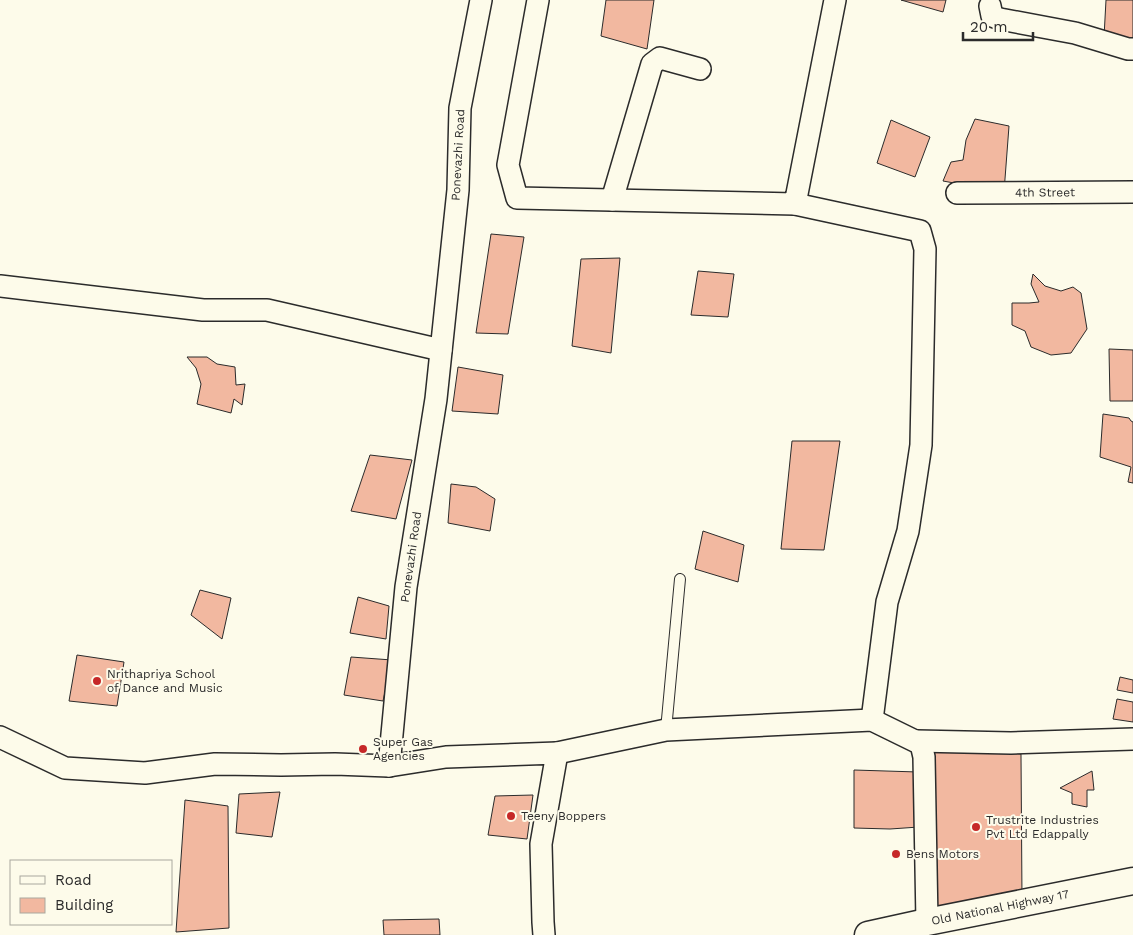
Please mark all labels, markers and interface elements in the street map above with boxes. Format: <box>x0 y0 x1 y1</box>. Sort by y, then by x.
scale bar <box>963 10 1033 42</box>
text: 20 m <box>970 18 1008 36</box>
street label: Ponevazhi Road <box>449 109 467 201</box>
street label: 4th Street <box>1015 185 1075 200</box>
street label: Ponevazhi Road <box>398 511 424 603</box>
place label: Nrithapriya School of Dance and Music <box>107 667 223 695</box>
marker: Nrithapriya School of Dance and Music <box>91 675 103 687</box>
place label: Super Gas Agencies <box>373 735 433 763</box>
marker: Super Gas Agencies <box>357 743 369 755</box>
place label: Teeny Boppers <box>521 809 606 823</box>
marker: Teeny Boppers <box>505 810 517 822</box>
place label: Trustrite Industries Pvt Ltd Edappally <box>986 813 1099 841</box>
marker: Trustrite Industries Pvt Ltd Edappally <box>970 821 982 833</box>
place label: Bens Motors <box>906 847 979 861</box>
marker: Bens Motors <box>890 848 902 860</box>
legend <box>10 860 172 925</box>
text: Road <box>55 871 92 889</box>
street label: Old National Highway 17 <box>930 887 1070 928</box>
text: Building <box>55 896 113 914</box>

